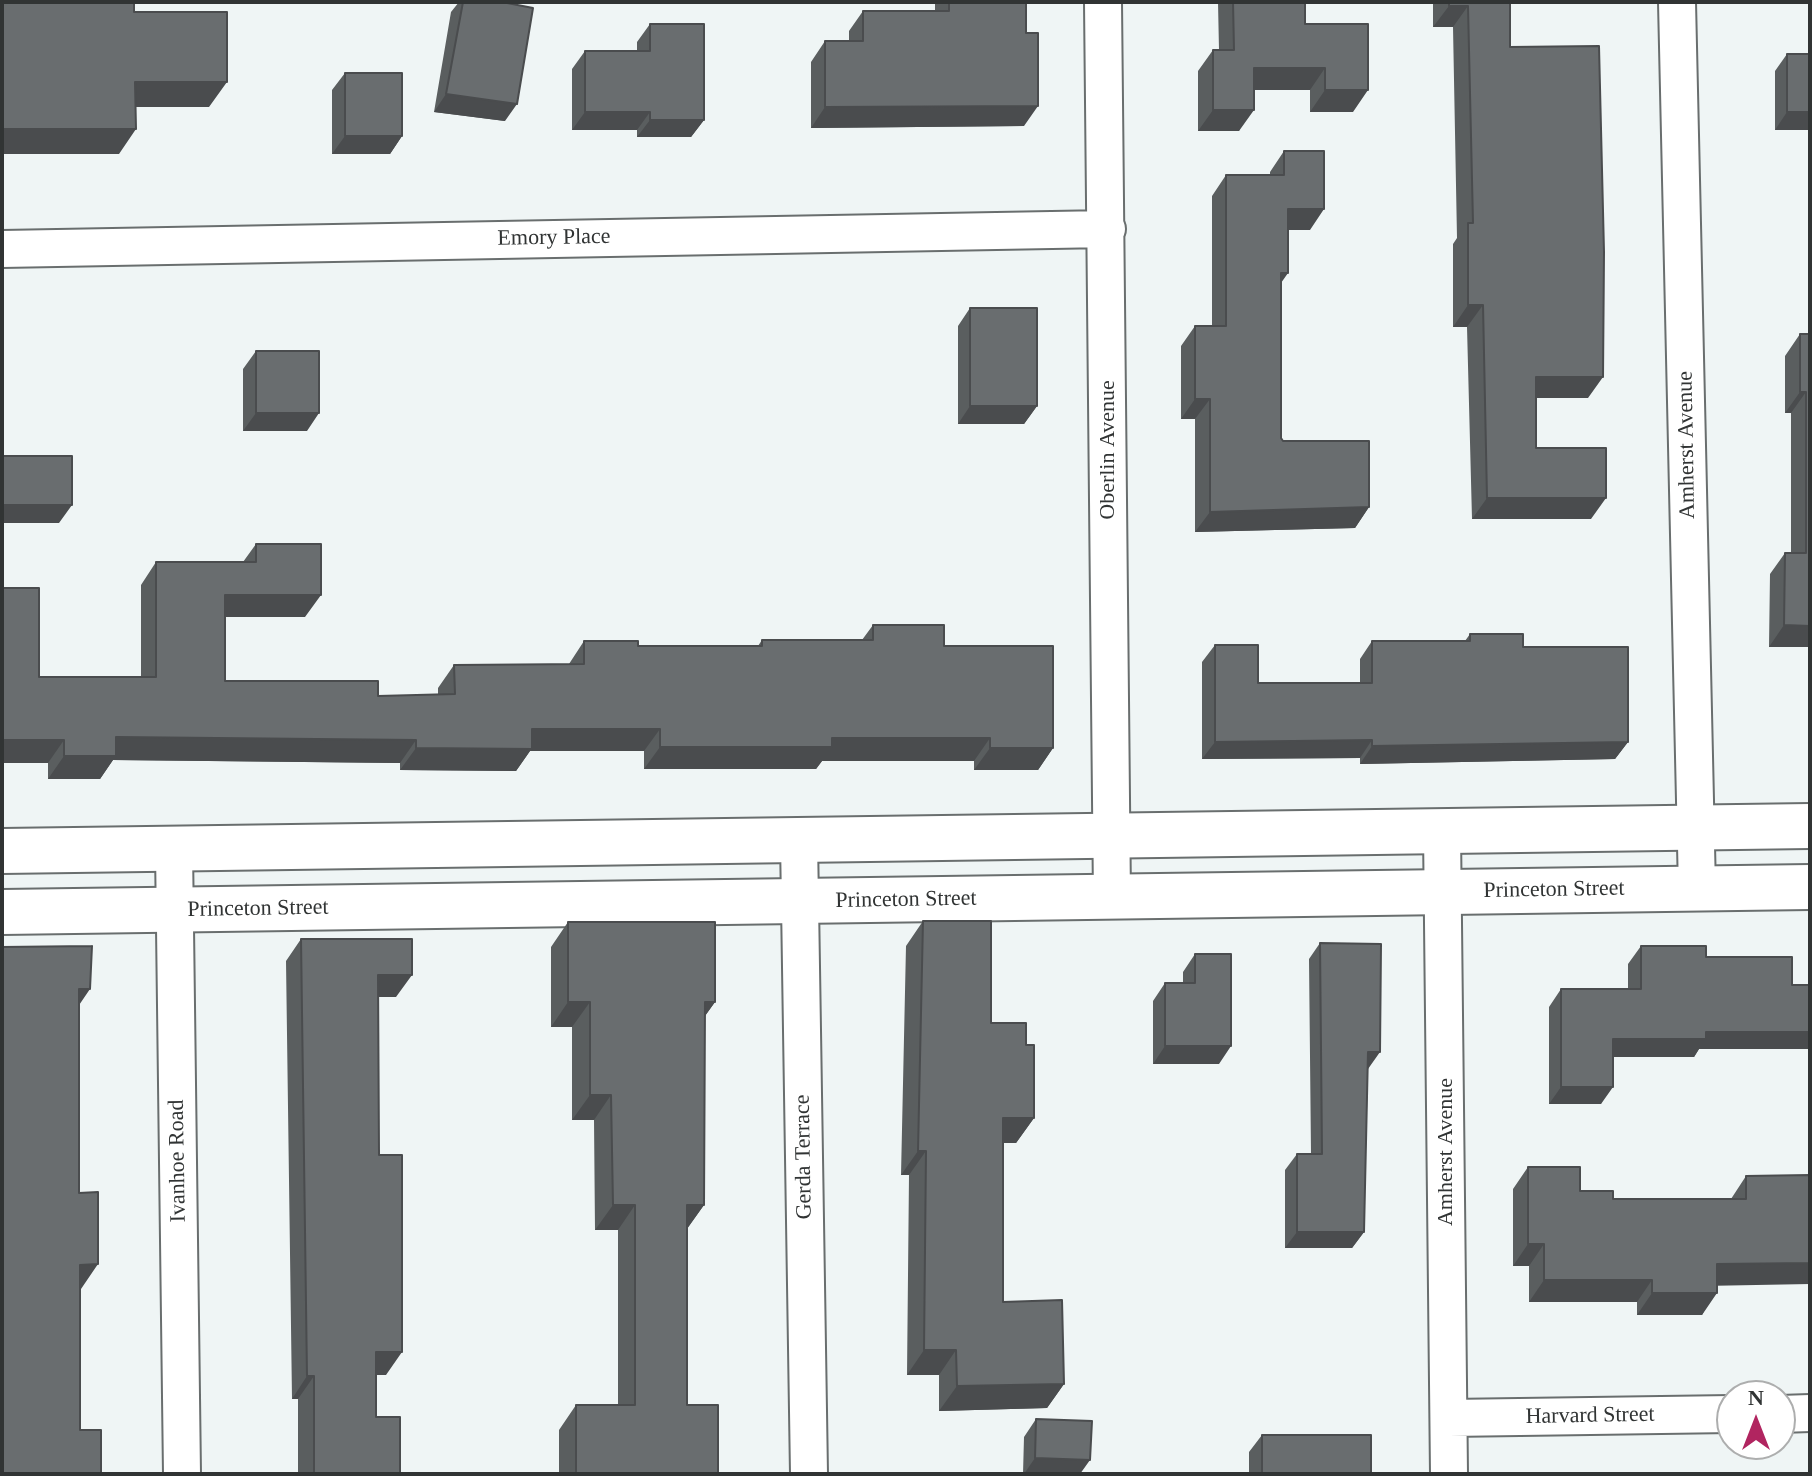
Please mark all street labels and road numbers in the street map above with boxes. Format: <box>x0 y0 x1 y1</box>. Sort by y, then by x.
street label: Emory Place <box>497 224 611 252</box>
street label: Amherst Avenue <box>1673 371 1701 519</box>
street label: Oberlin Avenue <box>1095 380 1121 520</box>
street label: Princeton Street <box>1483 876 1625 904</box>
street label: Princeton Street <box>835 886 977 914</box>
street label: Princeton Street <box>187 895 329 923</box>
street label: Amherst Avenue <box>1433 1078 1459 1226</box>
street label: Gerda Terrace <box>790 1094 818 1220</box>
street label: Ivanhoe Road <box>164 1099 192 1223</box>
street label: Harvard Street <box>1525 1402 1655 1430</box>

